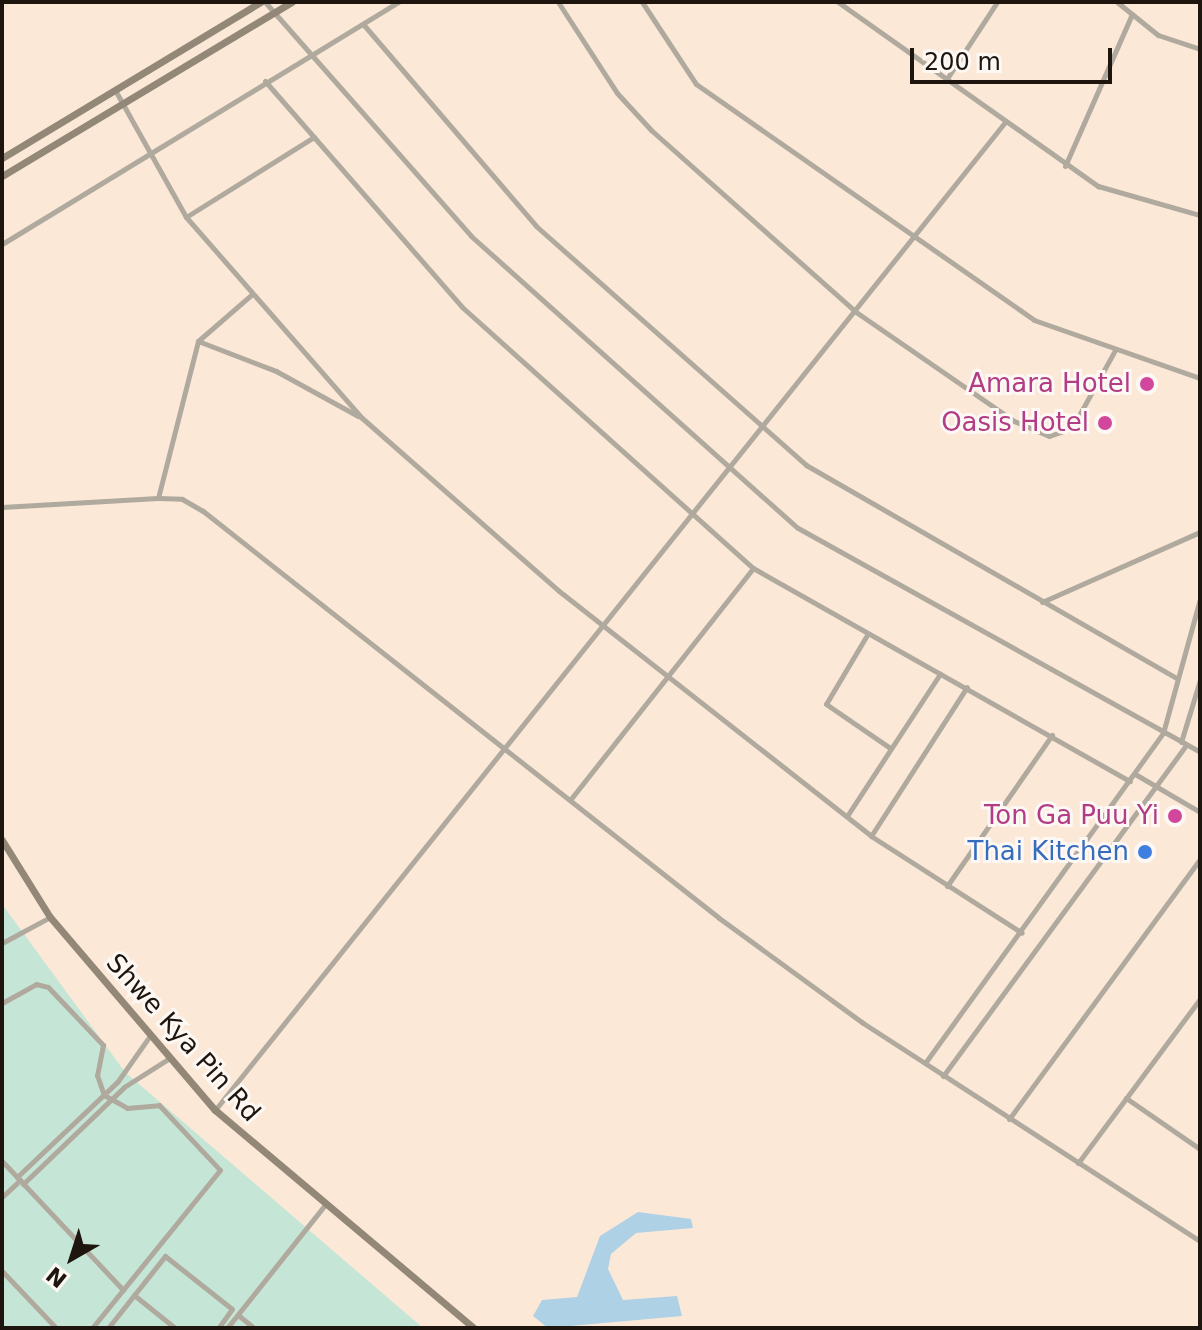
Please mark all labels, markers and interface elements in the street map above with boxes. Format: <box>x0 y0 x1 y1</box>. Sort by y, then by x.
scale bar <box>914 32 1116 82</box>
text: 200 m <box>924 48 1001 76</box>
place label: Amara Hotel <box>968 368 1131 400</box>
marker: Amara Hotel <box>1138 375 1156 393</box>
place label: Oasis Hotel <box>941 407 1089 439</box>
marker: Oasis Hotel <box>1096 414 1114 432</box>
place label: Ton Ga Puu Yi <box>984 800 1159 832</box>
marker: Ton Ga Puu Yi <box>1166 807 1184 825</box>
place label: Thai Kitchen <box>968 836 1129 868</box>
marker: Thai Kitchen <box>1136 843 1154 861</box>
street label: Shwe Kya Pin Rd <box>100 948 266 1128</box>
north arrow <box>32 1218 112 1298</box>
text: N <box>42 1262 72 1293</box>

